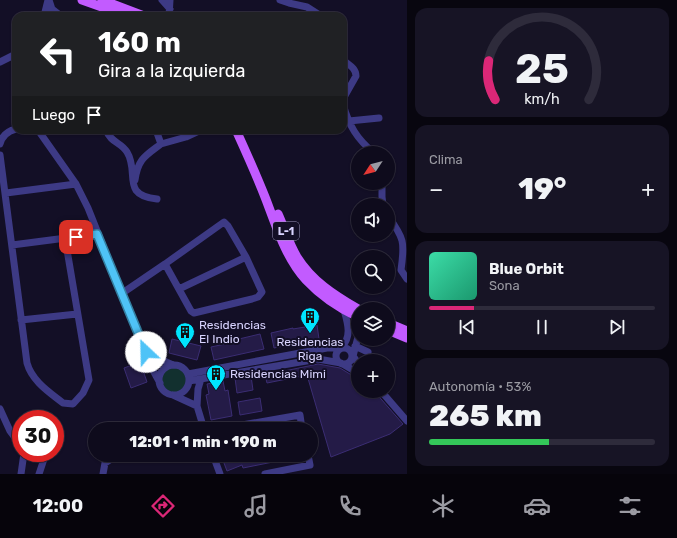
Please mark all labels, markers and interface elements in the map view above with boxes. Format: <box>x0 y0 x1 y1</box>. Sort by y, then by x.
text: 160 m <box>98 26 181 59</box>
icon: left <box>32 28 84 80</box>
text: 25 <box>515 44 569 93</box>
text: Gira a la izquierda <box>98 60 245 82</box>
text: km/h <box>524 91 560 108</box>
icon: arrive <box>83 104 105 126</box>
text: Luego <box>32 106 75 124</box>
north arrow <box>351 146 395 190</box>
map controls <box>351 146 395 398</box>
text: Clima <box>429 152 463 167</box>
text: 19° <box>518 171 566 207</box>
text: − <box>429 176 443 203</box>
text: + <box>641 176 655 203</box>
button: sound <box>351 198 395 242</box>
pin <box>59 220 93 254</box>
road number: L-1 <box>273 222 299 240</box>
icon: arrive <box>65 226 87 248</box>
button: search <box>351 250 395 294</box>
text: Blue Orbit <box>489 260 564 278</box>
text: Sona <box>489 278 520 293</box>
button: layers <box>351 302 395 346</box>
building icon: Residencias Riga <box>299 306 321 334</box>
icon: previous <box>456 316 478 338</box>
icon: pause <box>531 316 553 338</box>
icon: next <box>606 316 628 338</box>
place label: Residencias El Indio <box>199 318 266 346</box>
building icon: Residencias El Indio <box>174 321 196 349</box>
position arrow <box>125 331 167 373</box>
place label: Residencias Riga <box>277 335 343 363</box>
button: + <box>351 354 395 398</box>
building icon: Residencias Mimi <box>205 363 227 391</box>
place label: Residencias Mimi <box>230 367 326 381</box>
text: Autonomía · 53% <box>429 379 531 394</box>
text: 265 km <box>429 398 542 434</box>
speed limit sign: 30 <box>12 410 64 462</box>
text: 12:01 · 1 min · 190 m <box>129 433 277 451</box>
icon: directions <box>149 492 177 520</box>
icon: music <box>242 492 270 520</box>
icon: phone <box>336 492 364 520</box>
icon: climate <box>429 492 457 520</box>
icon: car <box>523 492 551 520</box>
icon: filters <box>616 492 644 520</box>
text: 12:00 <box>33 495 83 517</box>

